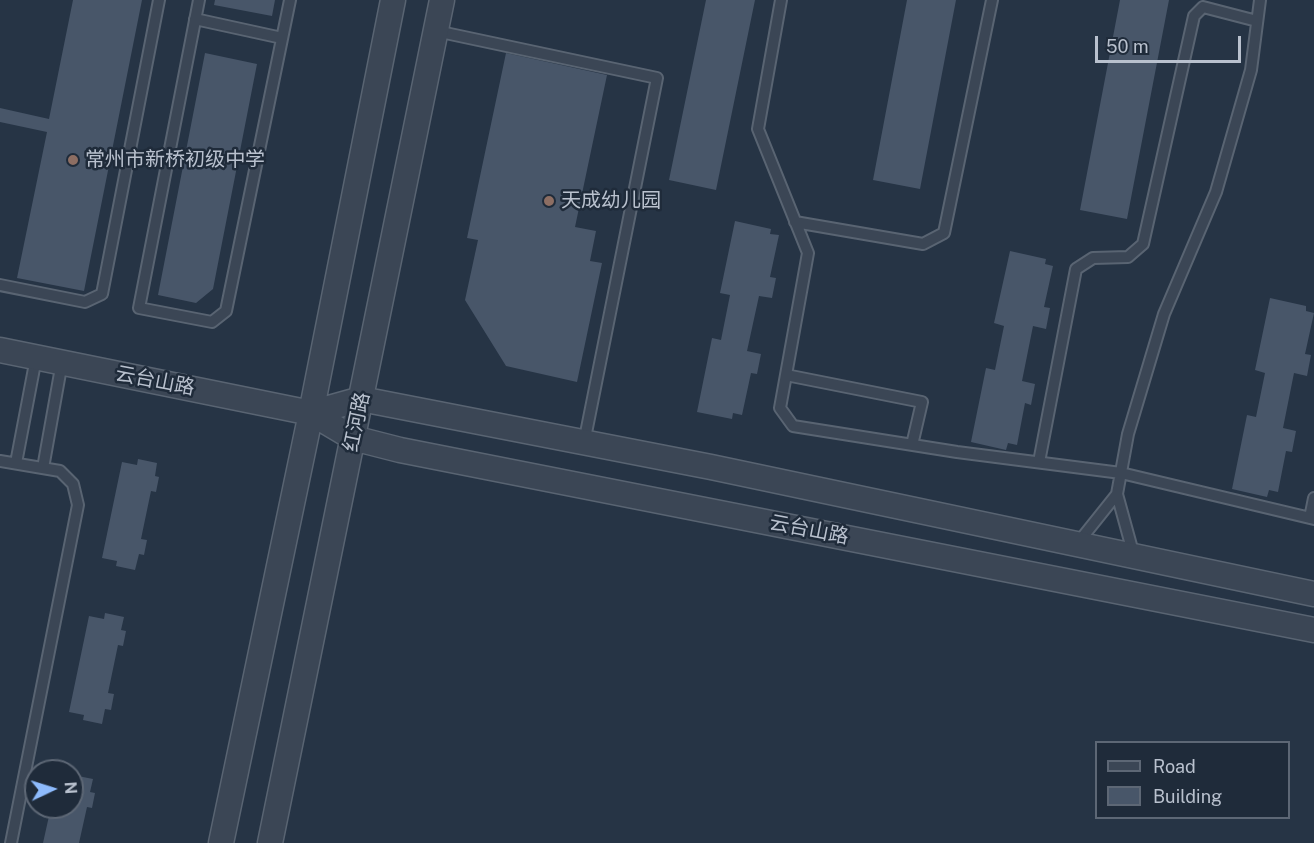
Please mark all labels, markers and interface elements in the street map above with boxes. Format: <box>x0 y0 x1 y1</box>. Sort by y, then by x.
scale bar <box>1098 24 1244 62</box>
text: 50 m <box>1106 36 1149 57</box>
place label: 常州市新桥初级中学 <box>85 148 265 172</box>
marker: 常州市新桥初级中学 <box>66 153 80 167</box>
place label: 天成幼儿园 <box>561 189 661 213</box>
marker: 天成幼儿园 <box>542 194 556 208</box>
street label: 云台山路 <box>113 362 197 400</box>
street label: 红河路 <box>339 390 375 454</box>
street label: 云台山路 <box>767 511 851 549</box>
legend <box>1095 741 1290 819</box>
text: Road <box>1153 756 1196 777</box>
north arrow <box>24 759 84 819</box>
text: N <box>61 781 80 795</box>
text: Building <box>1153 786 1222 807</box>

